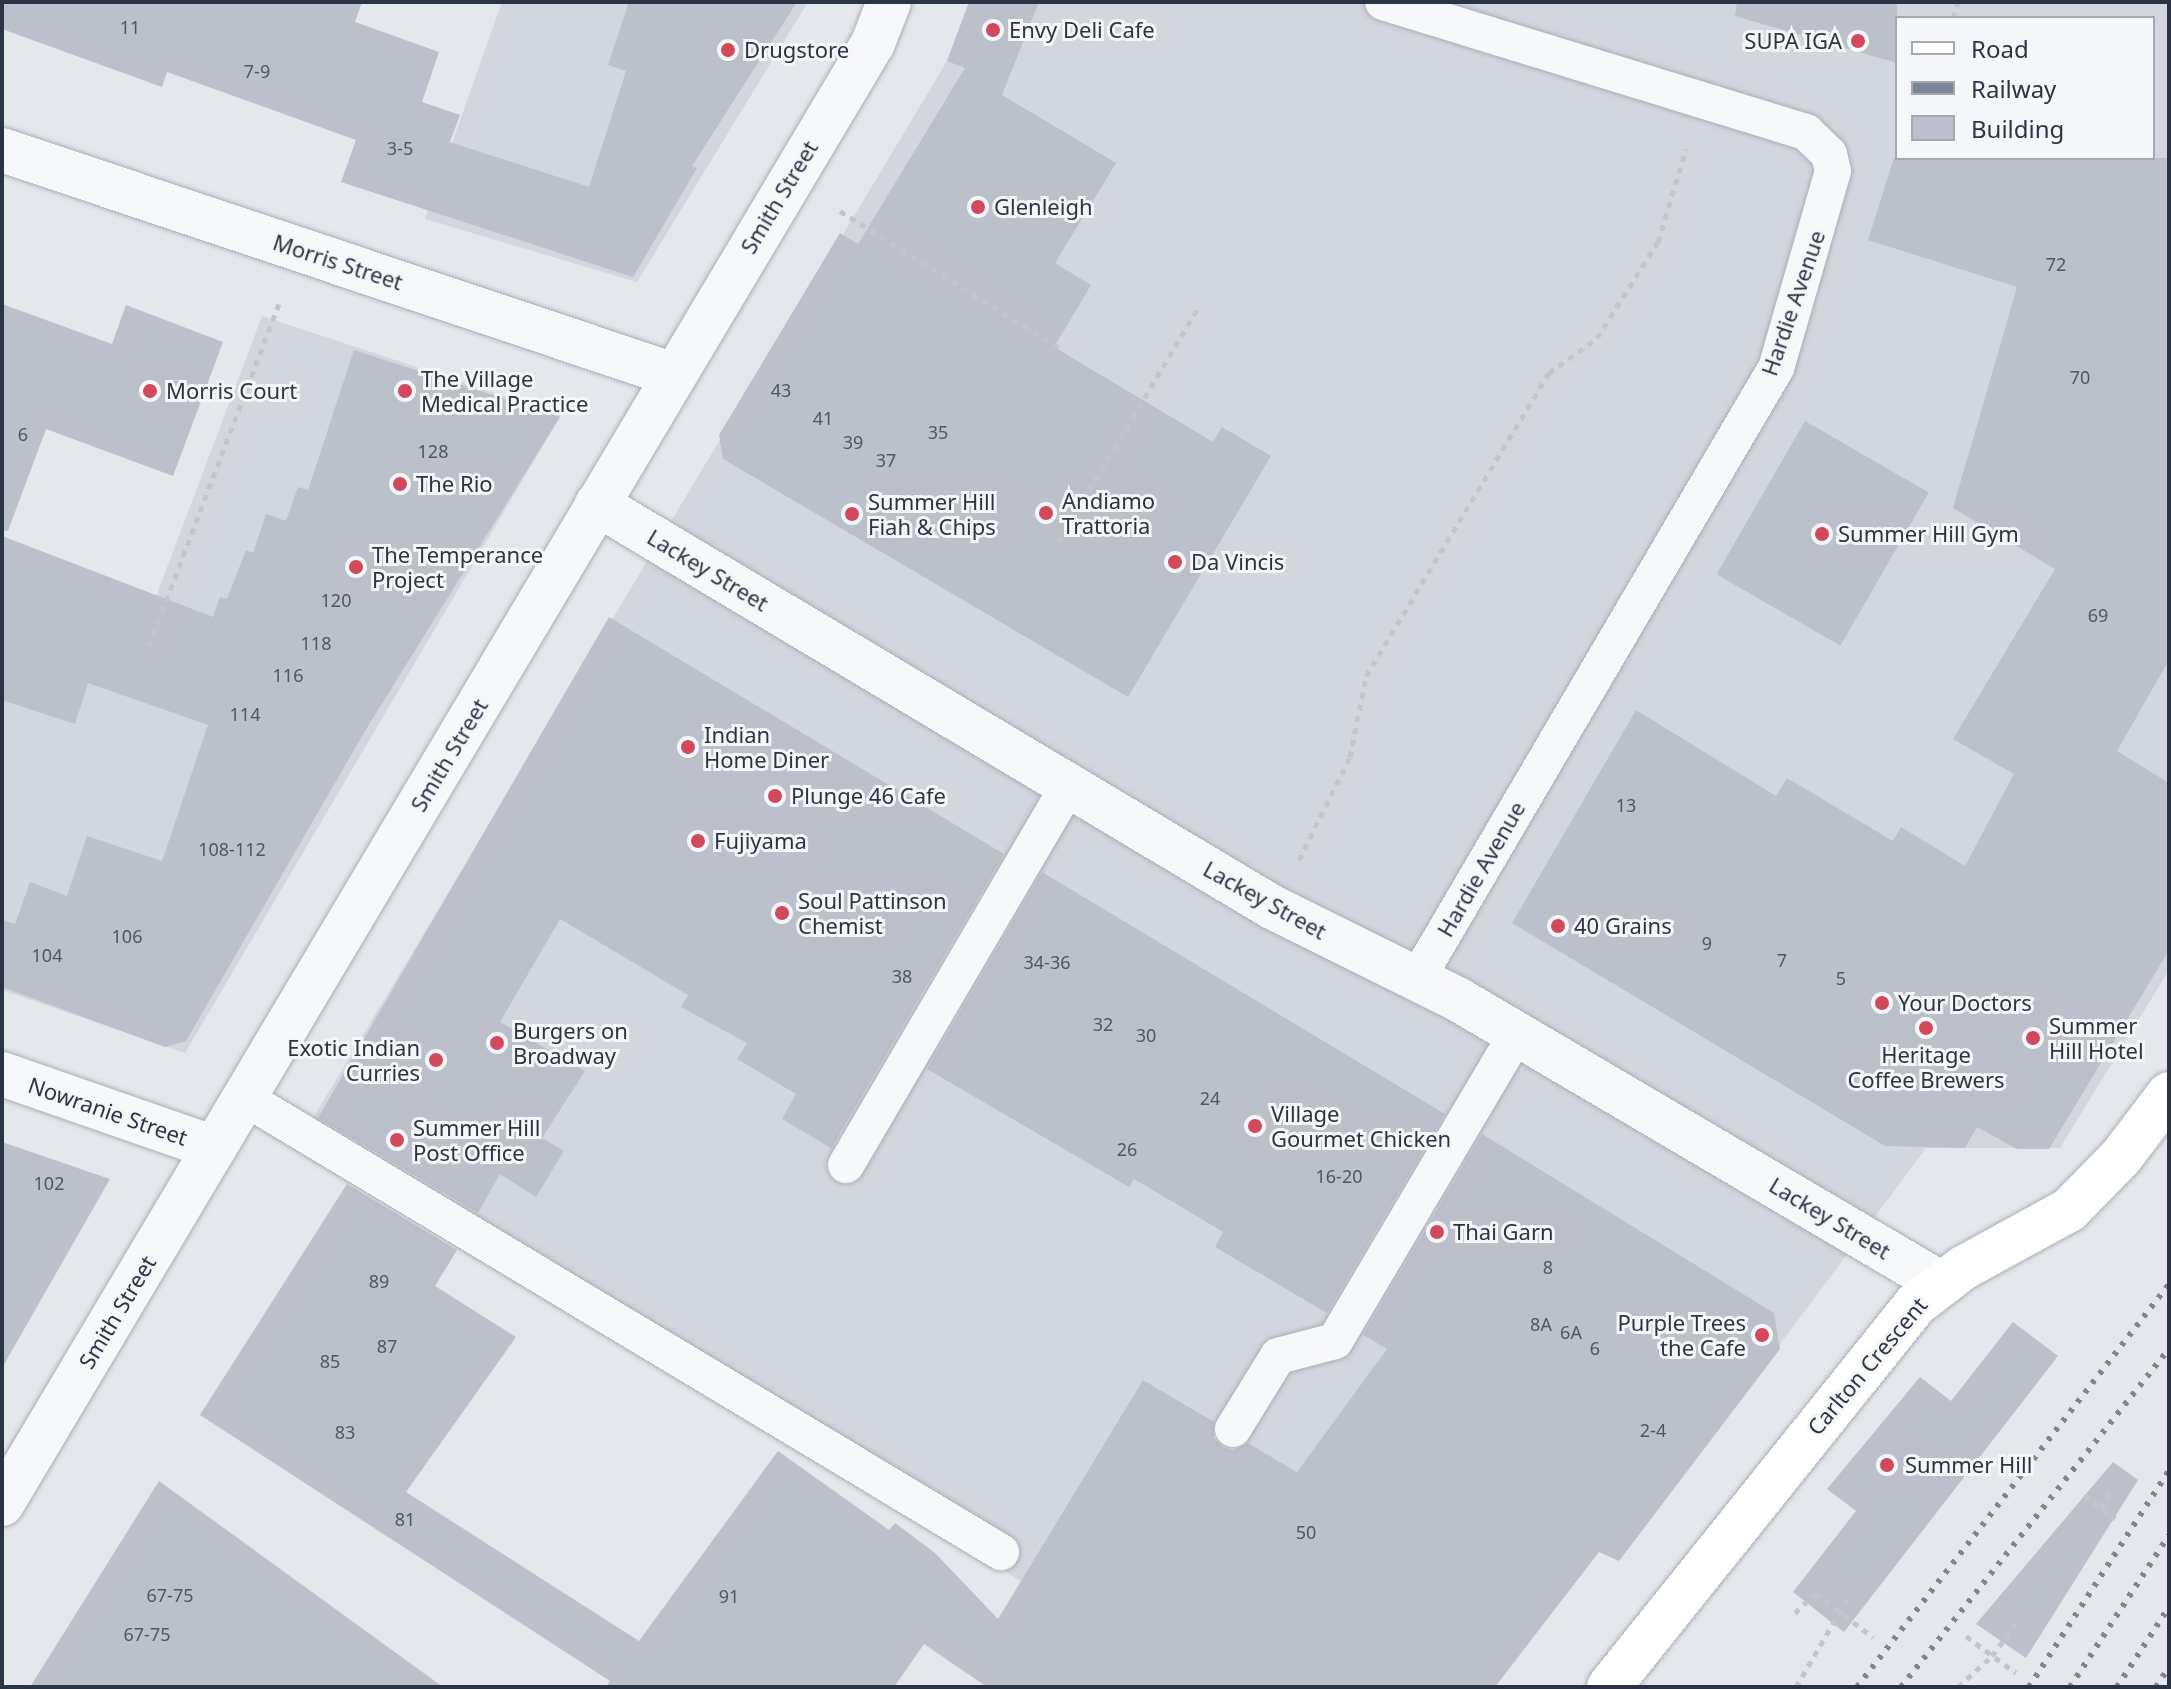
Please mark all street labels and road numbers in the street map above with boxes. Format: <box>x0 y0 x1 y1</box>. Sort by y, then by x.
street label: Smith Street <box>735 136 823 258</box>
street label: Hardie Avenue <box>1756 227 1830 379</box>
street label: Morris Street <box>270 229 406 295</box>
street label: Lackey Street <box>643 524 773 616</box>
street label: Smith Street <box>405 694 493 816</box>
street label: Hardie Avenue <box>1432 797 1530 941</box>
street label: Lackey Street <box>1199 855 1331 945</box>
street label: Nowranie Street <box>25 1071 191 1151</box>
street label: Lackey Street <box>1765 1172 1895 1264</box>
street label: Smith Street <box>73 1251 161 1373</box>
street label: Carlton Crescent <box>1802 1292 1932 1440</box>

